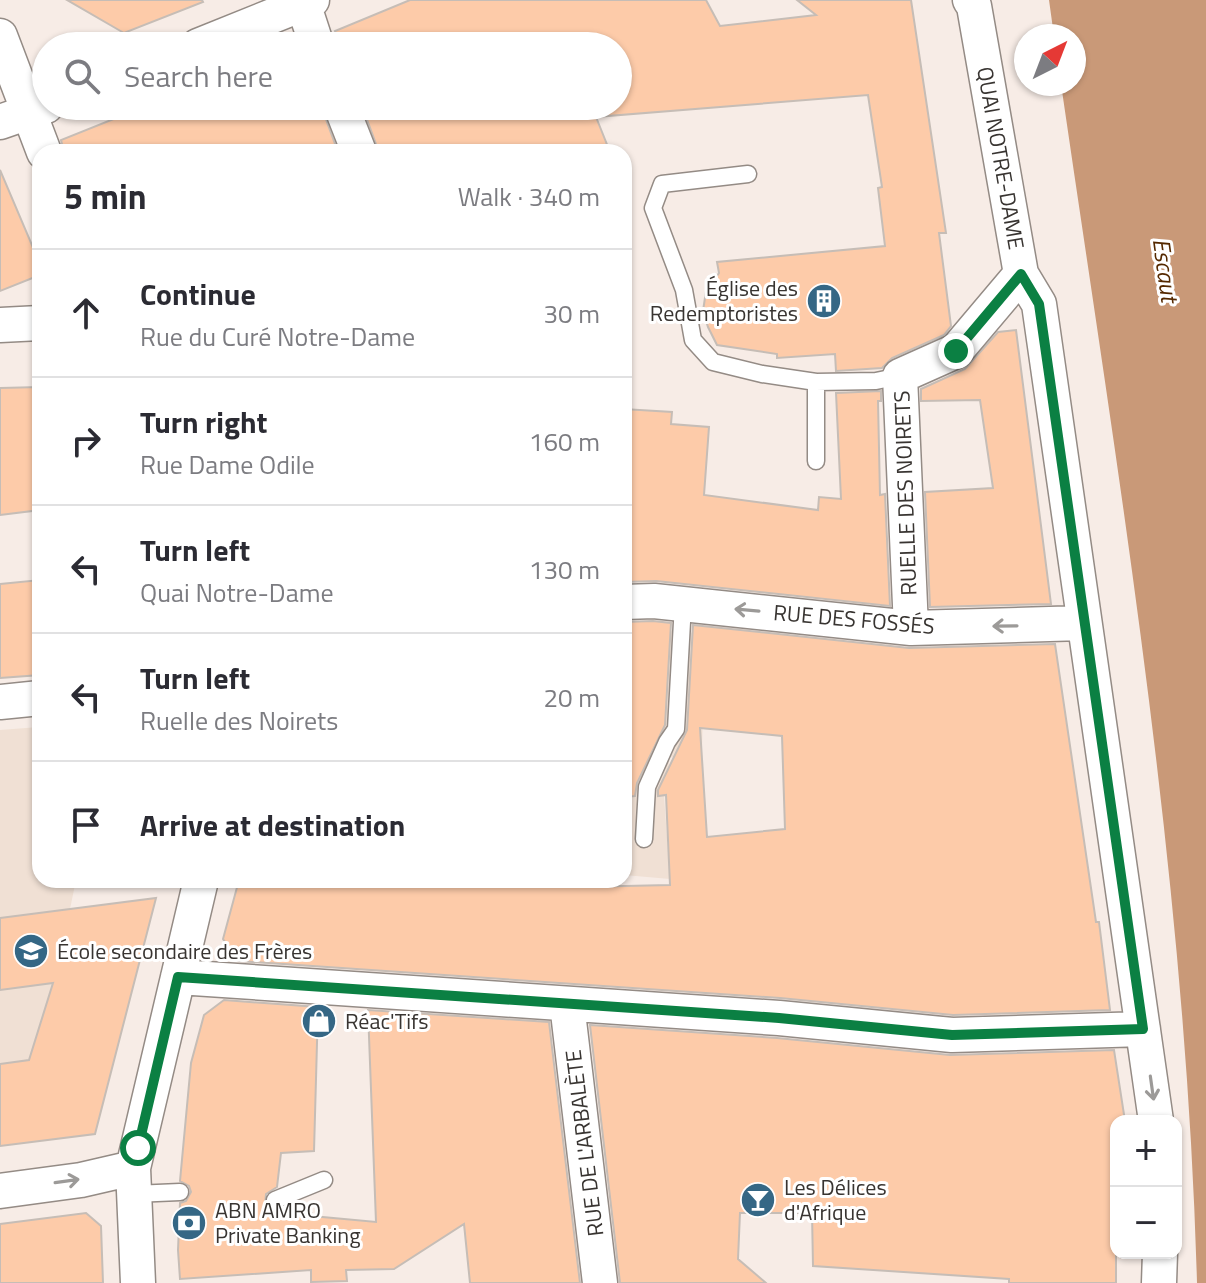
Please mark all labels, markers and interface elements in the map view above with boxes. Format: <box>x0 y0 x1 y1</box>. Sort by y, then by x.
north arrow <box>1014 24 1086 96</box>
search box <box>32 32 632 120</box>
text: Search here <box>124 53 273 99</box>
icon: search <box>60 54 104 98</box>
street label: QUAI NOTRE-DAME <box>968 64 1034 252</box>
text: 5 min <box>64 170 147 222</box>
text: Walk · 340 m <box>458 177 600 216</box>
water label: Escaut <box>1144 236 1189 307</box>
text: Continue <box>140 271 256 317</box>
place label: Église des Redemptoristes <box>650 271 798 330</box>
building icon: Église des Redemptoristes <box>805 282 843 320</box>
icon: ahead <box>64 291 108 335</box>
text: 30 m <box>543 294 600 333</box>
text: Rue du Curé Notre-Dame <box>140 317 415 356</box>
route end <box>938 333 974 369</box>
street label: RUELLE DES NOIRETS <box>884 390 926 596</box>
text: Turn right <box>140 399 268 445</box>
icon: right <box>64 419 108 463</box>
text: 160 m <box>529 422 600 461</box>
text: Rue Dame Odile <box>140 445 315 484</box>
text: Turn left <box>140 527 250 573</box>
icon: left <box>64 547 108 591</box>
text: 130 m <box>529 550 600 589</box>
text: Quai Notre-Dame <box>140 573 334 612</box>
street label: RUE DES FOSSÉS <box>772 595 936 643</box>
one-way arrow <box>734 602 760 617</box>
one-way arrow <box>992 618 1019 634</box>
text: Turn left <box>140 655 250 701</box>
icon: left <box>64 675 108 719</box>
text: 20 m <box>543 678 600 717</box>
text: Ruelle des Noirets <box>140 701 338 740</box>
text: Arrive at destination <box>140 802 405 848</box>
icon: arrive <box>64 803 108 847</box>
school or university icon: École secondaire des Frères <box>12 932 50 970</box>
place label: École secondaire des Frères <box>57 934 312 968</box>
shop icon: Réac'Tifs <box>300 1002 338 1040</box>
place label: Réac'Tifs <box>345 1004 429 1038</box>
street label: RUE DE L'ARBALÈTE <box>556 1048 612 1238</box>
one-way arrow <box>1145 1075 1160 1100</box>
map controls <box>1110 1115 1182 1259</box>
button: + <box>1110 1115 1182 1187</box>
route start <box>120 1130 156 1166</box>
place label: Les Délices d'Afrique <box>784 1170 887 1229</box>
one-way arrow <box>53 1174 80 1189</box>
bar icon: Les Délices d'Afrique <box>739 1181 777 1219</box>
button: − <box>1110 1187 1182 1259</box>
place label: ABN AMRO Private Banking <box>215 1193 360 1252</box>
bank icon: ABN AMRO Private Banking <box>170 1204 208 1242</box>

